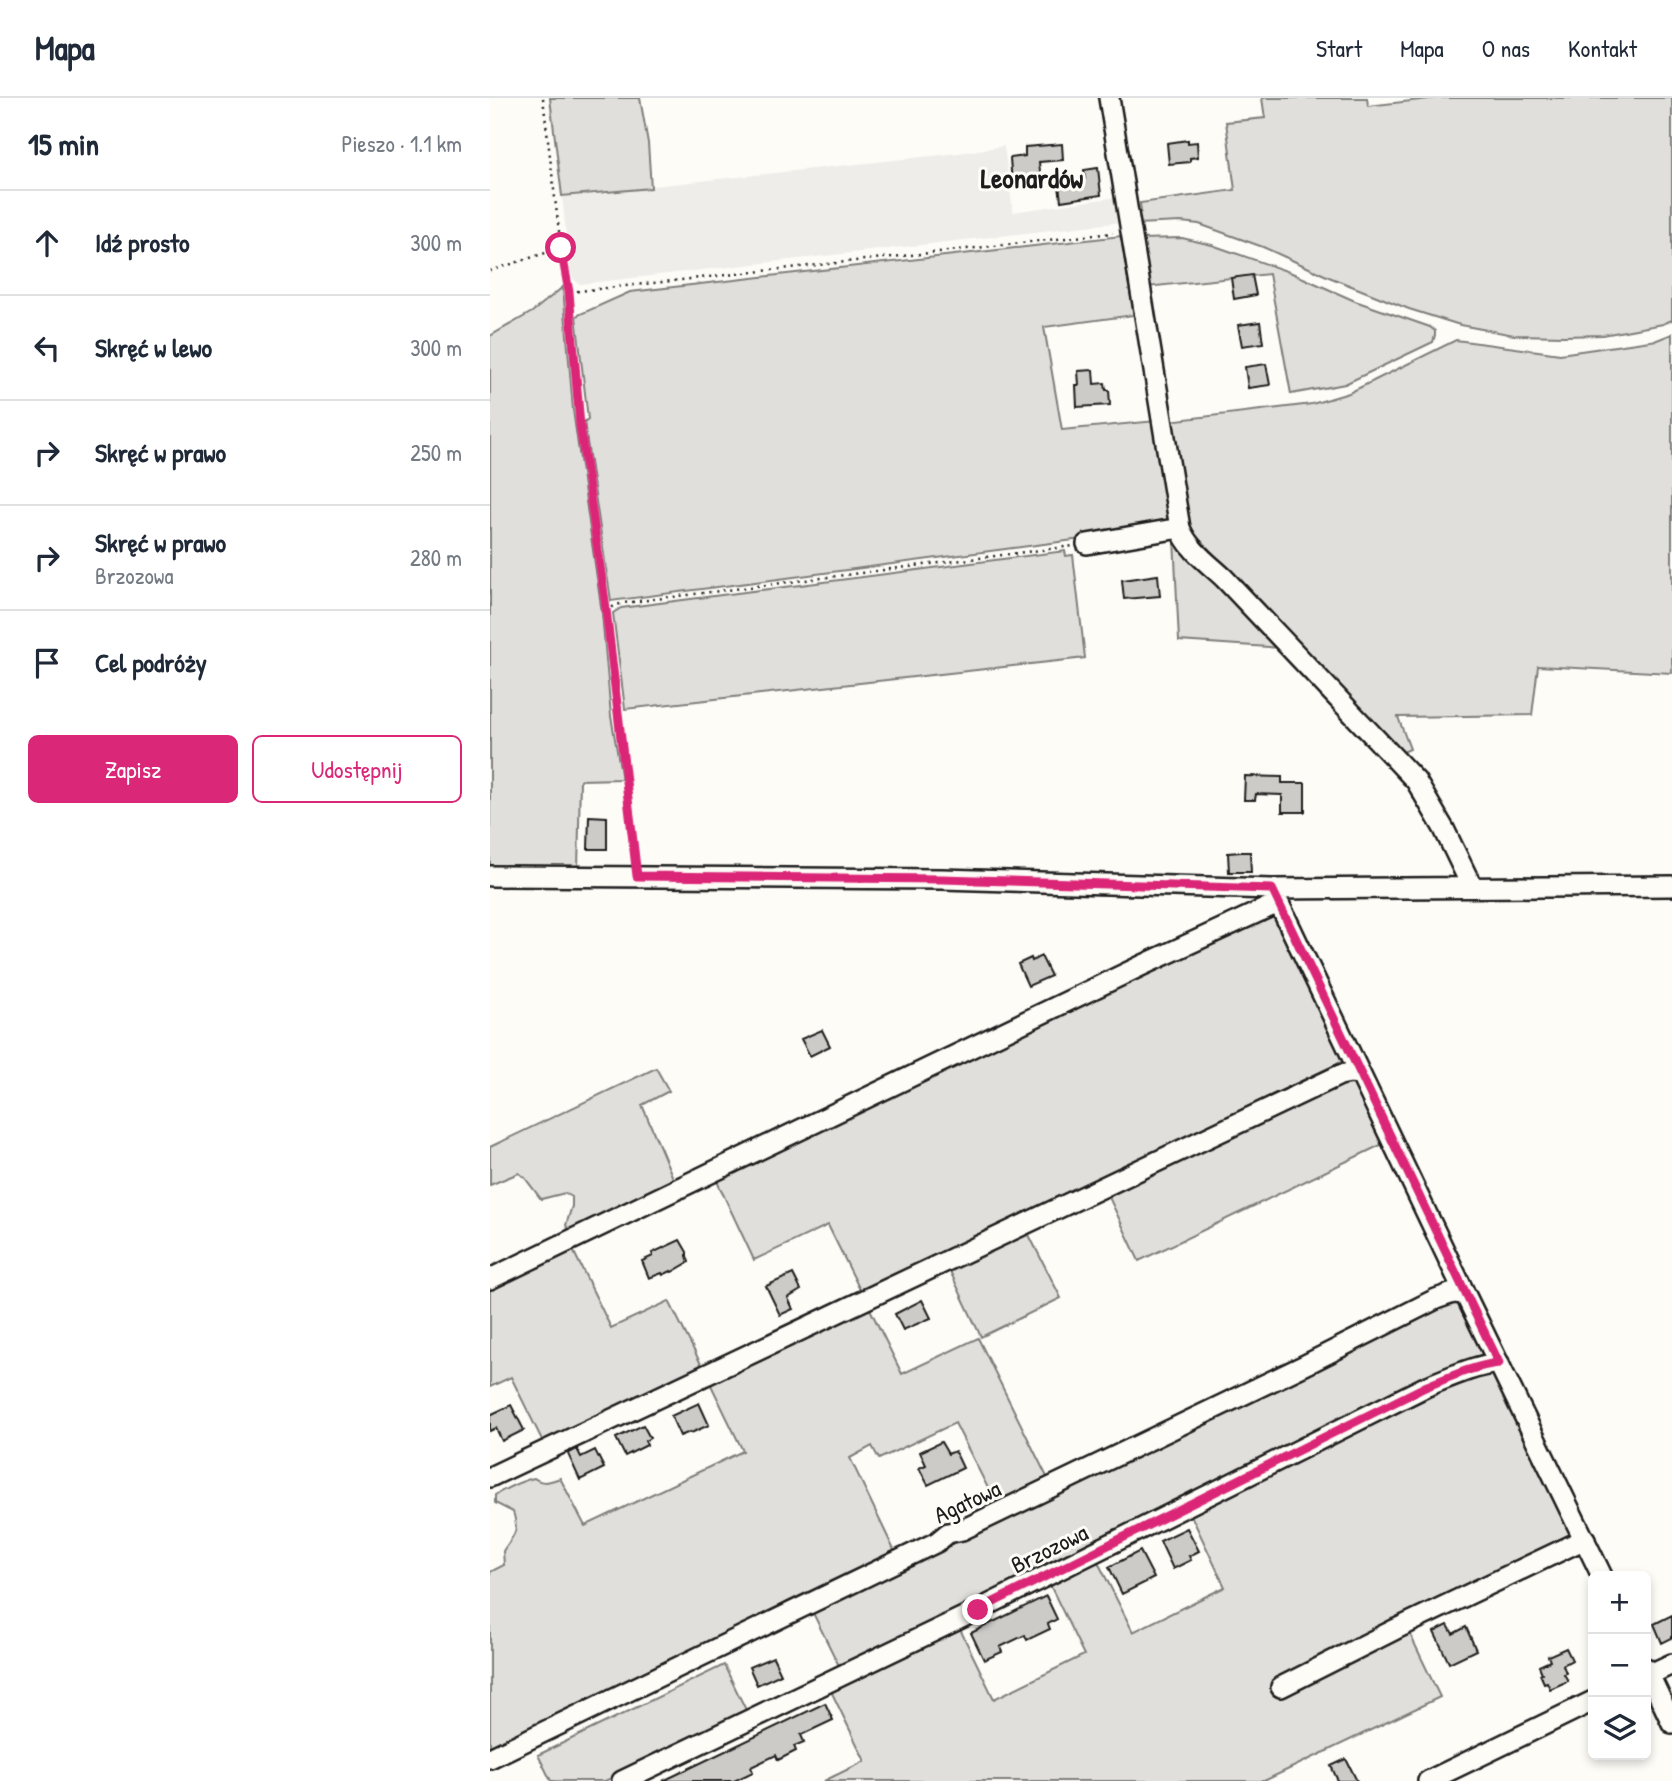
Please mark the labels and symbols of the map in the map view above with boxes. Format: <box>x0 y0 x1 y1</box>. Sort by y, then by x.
district label: Leonardów <box>981 159 1083 197</box>
route start <box>545 232 576 263</box>
street label: Agatowa <box>928 1472 1006 1530</box>
street label: Brzozowa <box>1005 1516 1093 1580</box>
route end <box>962 1594 993 1625</box>

